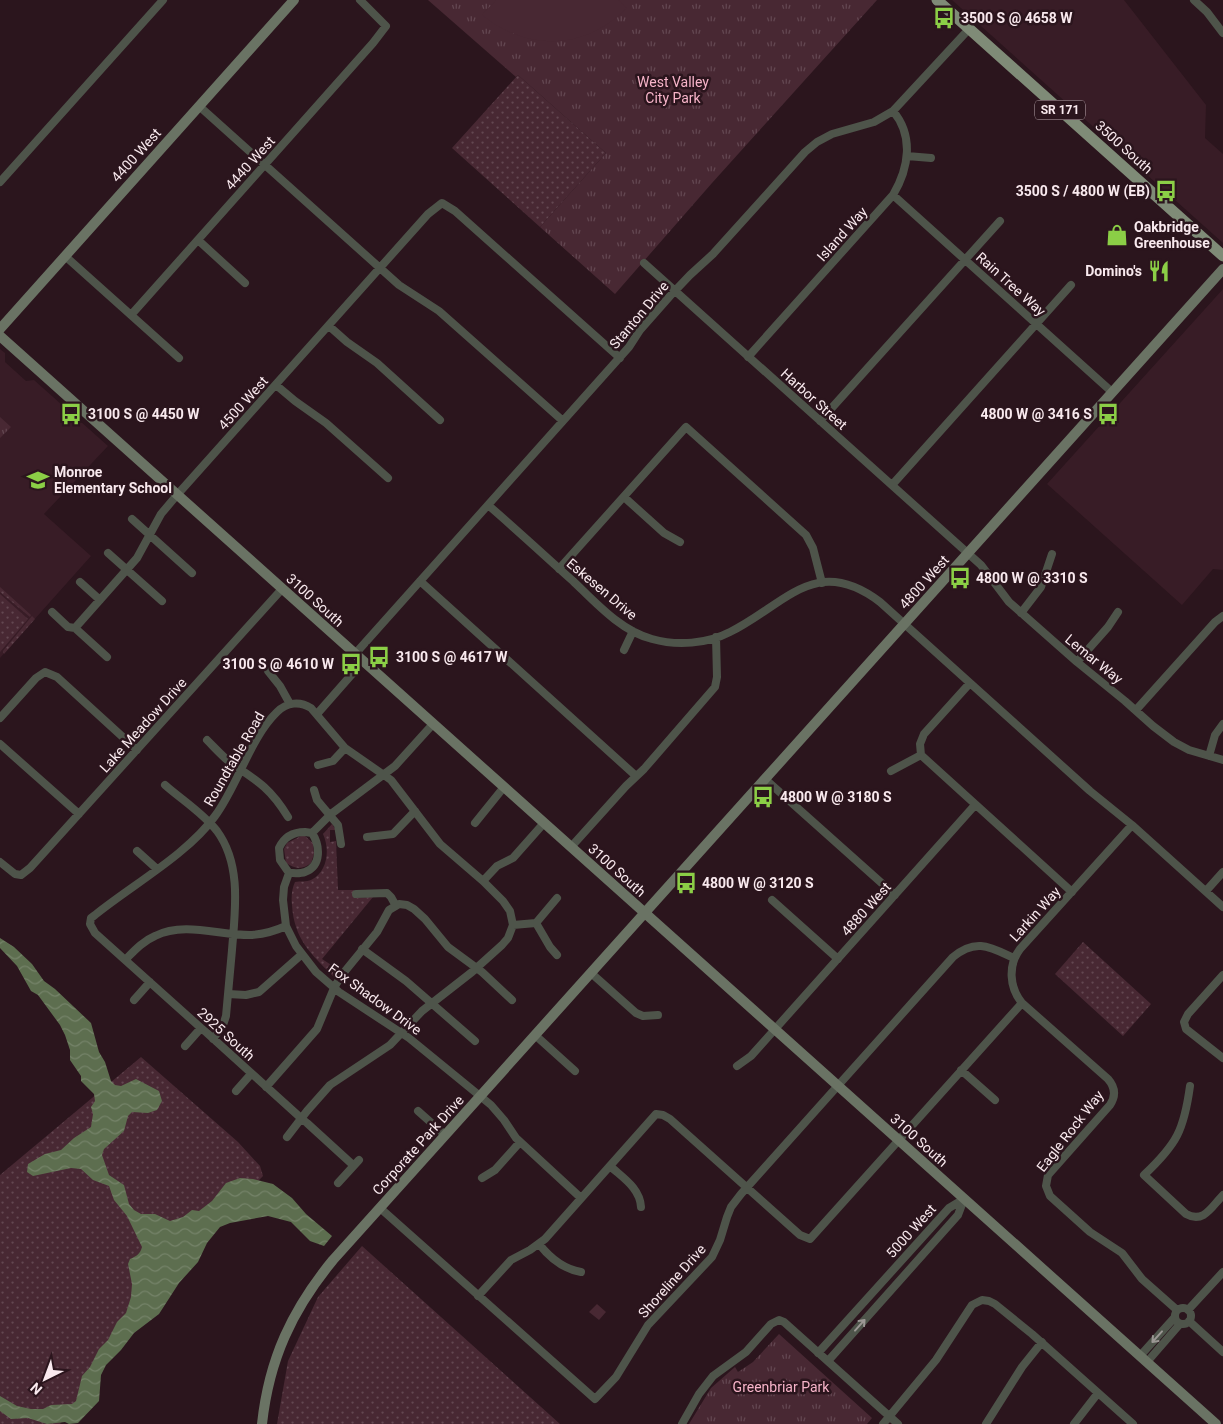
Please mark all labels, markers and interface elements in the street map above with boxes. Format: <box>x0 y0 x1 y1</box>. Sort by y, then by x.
bus stop icon: 3500 S @ 4658 W <box>931 5 957 31</box>
place label: 3500 S @ 4658 W <box>961 10 1073 26</box>
park label: West Valley City Park <box>637 74 709 106</box>
road number: SR 171 <box>1035 100 1085 120</box>
street label: 3500 South <box>1092 117 1156 177</box>
street label: 4400 West <box>108 125 164 185</box>
street label: 4440 West <box>222 133 278 193</box>
bus stop icon: 3500 S / 4800 W (EB) <box>1153 178 1179 204</box>
place label: 3500 S / 4800 W (EB) <box>1016 183 1150 200</box>
street label: Island Way <box>813 203 871 264</box>
place label: Oakbridge Greenhouse <box>1134 219 1210 251</box>
shop icon: Oakbridge Greenhouse <box>1104 222 1130 248</box>
street label: Rain Tree Way <box>973 249 1049 320</box>
restaurant icon: Domino's <box>1146 258 1172 284</box>
place label: Domino's <box>1085 263 1142 279</box>
street label: Stanton Drive <box>606 278 672 352</box>
street label: Harbor Street <box>778 365 851 433</box>
street label: 4500 West <box>215 373 271 433</box>
bus stop icon: 3100 S @ 4450 W <box>58 401 84 427</box>
bus stop icon: 4800 W @ 3416 S <box>1095 401 1121 427</box>
place label: 3100 S @ 4450 W <box>88 406 200 422</box>
place label: 4800 W @ 3416 S <box>980 406 1092 422</box>
place label: Monroe Elementary School <box>54 464 172 496</box>
school or university icon: Monroe Elementary School <box>25 467 51 493</box>
street label: 4800 West <box>896 552 952 612</box>
street label: Eskesen Drive <box>564 555 640 623</box>
bus stop icon: 4800 W @ 3310 S <box>947 565 973 591</box>
street label: 3100 South <box>283 570 347 630</box>
place label: 4800 W @ 3310 S <box>976 570 1088 586</box>
street label: Lemar Way <box>1062 631 1126 687</box>
bus stop icon: 3100 S @ 4617 W <box>366 644 392 670</box>
place label: 3100 S @ 4617 W <box>396 649 508 665</box>
bus stop icon: 3100 S @ 4610 W <box>338 651 364 677</box>
place label: 3100 S @ 4610 W <box>222 656 335 672</box>
street label: Lake Meadow Drive <box>96 674 190 776</box>
street label: Roundtable Road <box>200 709 268 809</box>
bus stop icon: 4800 W @ 3180 S <box>750 784 776 810</box>
place label: 4800 W @ 3180 S <box>780 789 892 805</box>
street label: 3100 South <box>585 840 649 900</box>
bus stop icon: 4800 W @ 3120 S <box>673 870 699 896</box>
place label: 4800 W @ 3120 S <box>702 875 814 891</box>
street label: 4880 West <box>838 879 894 939</box>
street label: Larkin Way <box>1006 883 1064 945</box>
street label: Fox Shadow Drive <box>325 960 425 1038</box>
street label: 2925 South <box>194 1004 258 1064</box>
street label: Eagle Rock Way <box>1033 1087 1107 1175</box>
street label: Corporate Park Drive <box>369 1092 467 1198</box>
street label: 3100 South <box>887 1110 951 1170</box>
street label: 5000 West <box>883 1201 939 1261</box>
street label: Shoreline Drive <box>635 1241 709 1321</box>
one-way arrow <box>854 1318 866 1331</box>
one-way arrow <box>1151 1330 1163 1343</box>
north arrow <box>20 1354 70 1404</box>
text: N <box>27 1379 45 1398</box>
park label: Greenbriar Park <box>733 1379 830 1395</box>

